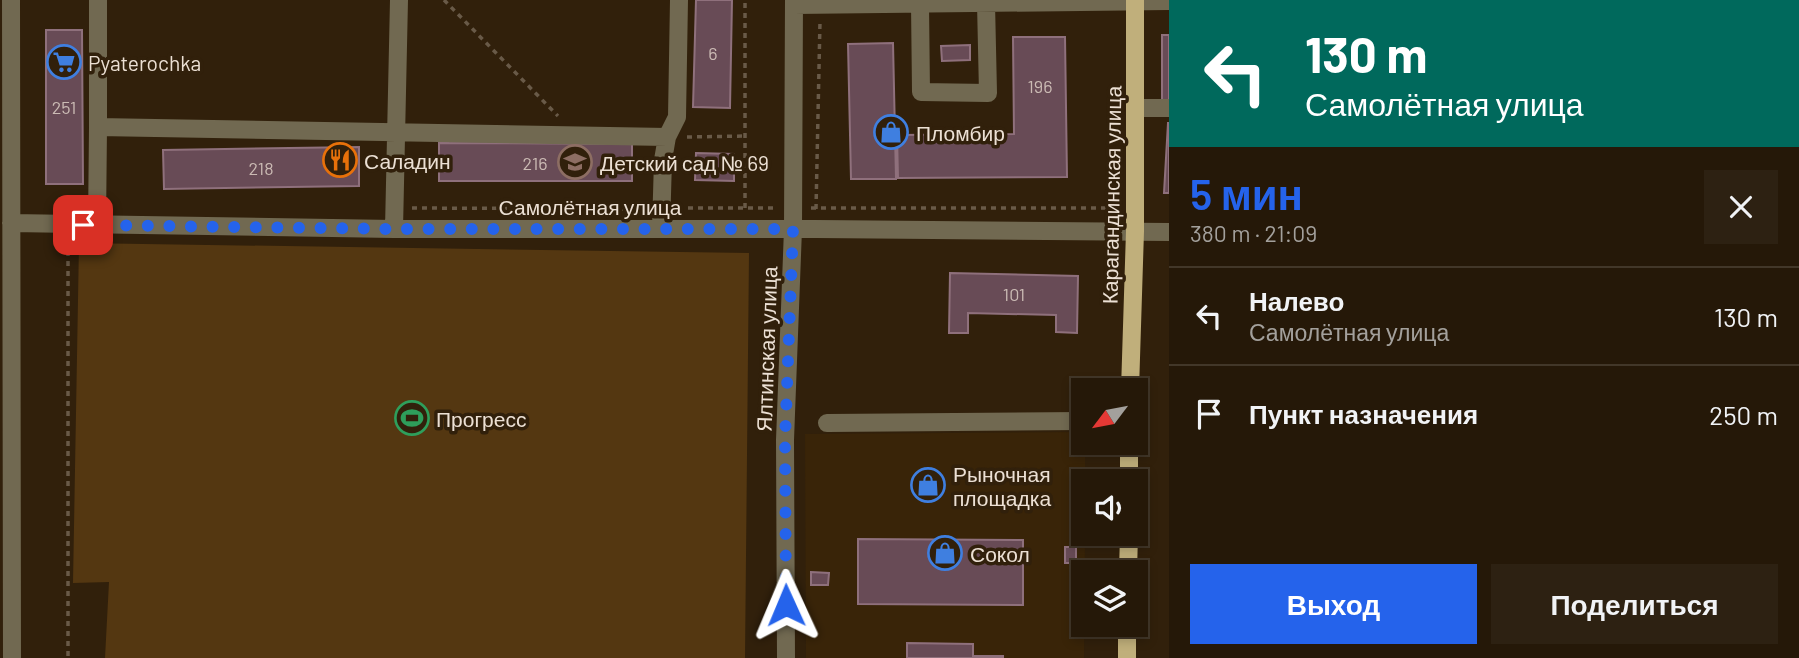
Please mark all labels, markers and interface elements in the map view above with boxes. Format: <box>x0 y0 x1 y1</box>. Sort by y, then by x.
text: 130 m <box>1305 24 1427 83</box>
icon: left <box>1190 28 1281 119</box>
house number: 6 <box>708 42 718 64</box>
supermarket icon: Pyaterochka <box>45 43 83 81</box>
place label: Pyaterochka <box>88 50 201 75</box>
house number: 196 <box>1028 75 1052 97</box>
text: Самолётная улица <box>1305 84 1584 122</box>
street label: Карагандинская улица <box>1097 85 1125 304</box>
house number: 251 <box>52 96 76 118</box>
shop icon: Пломбир <box>872 113 910 151</box>
place label: Пломбир <box>916 120 1005 145</box>
restaurant icon: Саладин <box>321 141 359 179</box>
school or university icon: Детский сад № 69 <box>556 143 594 181</box>
place label: Саладин <box>364 148 451 173</box>
place label: Детский сад № 69 <box>600 150 769 175</box>
house number: 216 <box>523 152 547 174</box>
house number: 218 <box>248 157 274 179</box>
text: 5 мин <box>1190 168 1303 218</box>
button: close <box>1704 170 1778 244</box>
street label: Самолётная улица <box>499 194 682 219</box>
pin <box>53 195 113 255</box>
icon: arrive <box>64 206 102 244</box>
text: 380 m · 21:09 <box>1190 219 1317 247</box>
street label: Ялтинская улица <box>751 266 781 432</box>
house number: 101 <box>1003 283 1025 305</box>
text: Налево <box>1249 285 1344 316</box>
icon: left <box>1190 297 1228 335</box>
text: 130 m <box>1714 301 1778 332</box>
text: Самолётная улица <box>1249 318 1449 346</box>
north arrow <box>1071 378 1148 455</box>
map controls <box>1071 378 1148 637</box>
icon: arrive <box>1190 395 1228 433</box>
text: Пункт назначения <box>1249 398 1478 429</box>
sports icon: Прогресс <box>393 399 431 437</box>
text: 250 m <box>1709 399 1778 430</box>
place label: Прогресс <box>436 406 526 431</box>
place label: Рыночная площадка <box>953 461 1051 510</box>
shop icon: Рыночная площадка <box>909 466 947 504</box>
button: sound <box>1071 469 1148 546</box>
shop icon: Сокол <box>926 534 964 572</box>
place label: Сокол <box>970 541 1030 566</box>
button: layers <box>1071 560 1148 637</box>
button: Выход <box>1190 564 1477 644</box>
button: Поделиться <box>1491 564 1778 644</box>
position arrow <box>749 568 823 642</box>

